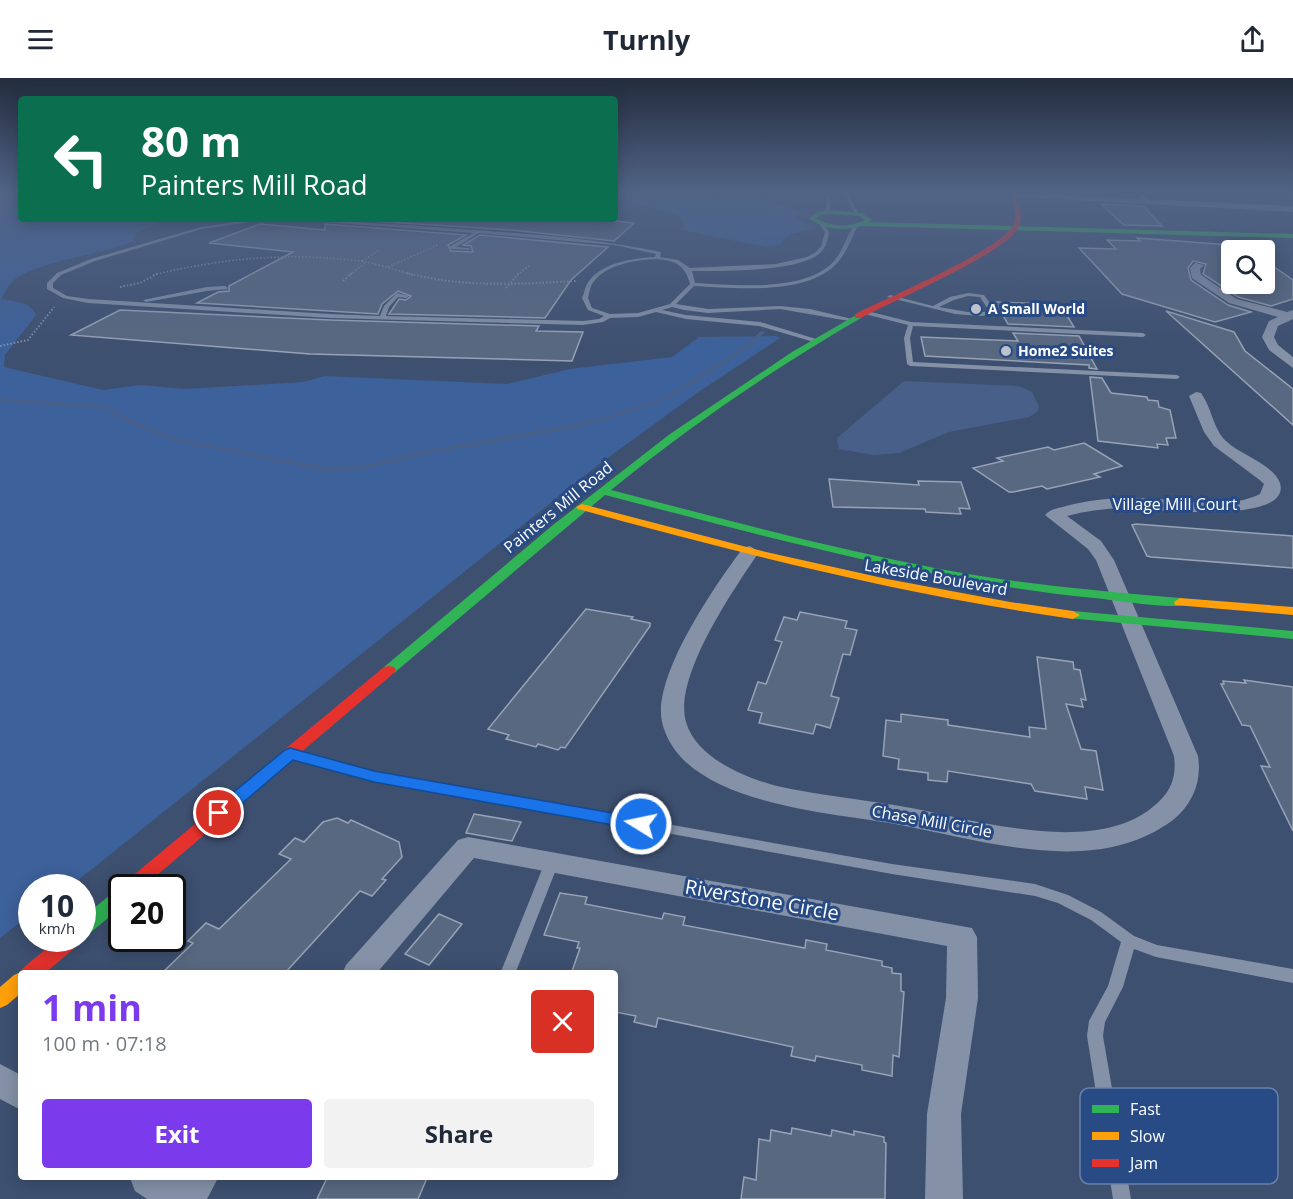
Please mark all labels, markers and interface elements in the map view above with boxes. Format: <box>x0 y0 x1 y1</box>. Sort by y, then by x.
text: Turnly <box>603 21 690 58</box>
icon: menu <box>24 23 57 56</box>
icon: share <box>1236 23 1269 56</box>
text: 80 m <box>141 112 241 169</box>
icon: left <box>42 120 120 198</box>
text: Painters Mill Road <box>141 166 368 203</box>
map controls <box>1221 240 1275 294</box>
button: search <box>1221 240 1275 294</box>
place label: A Small World <box>988 299 1085 318</box>
marker: A Small World <box>969 302 983 316</box>
place label: Home2 Suites <box>1018 341 1114 360</box>
marker: Home2 Suites <box>999 344 1013 358</box>
street label: Painters Mill Road <box>499 456 617 558</box>
street label: Village Mill Court <box>1113 493 1238 515</box>
street label: Lakeside Boulevard <box>863 554 1009 600</box>
pin <box>193 787 244 838</box>
position arrow <box>609 792 673 856</box>
icon: arrive <box>202 796 235 829</box>
street label: Chase Mill Circle <box>870 800 994 842</box>
street label: Riverstone Circle <box>683 873 841 926</box>
speed limit sign: 20 <box>108 874 186 952</box>
text: 10 <box>40 885 74 926</box>
text: km/h <box>39 918 75 938</box>
text: 1 min <box>42 983 142 1032</box>
button: close <box>531 990 594 1053</box>
text: 100 m · 07:18 <box>42 1030 167 1057</box>
legend <box>1080 1088 1278 1184</box>
text: Fast <box>1130 1098 1161 1120</box>
button: Exit <box>42 1099 312 1168</box>
button: Share <box>324 1099 594 1168</box>
text: Slow <box>1130 1125 1165 1147</box>
text: Jam <box>1128 1152 1158 1174</box>

